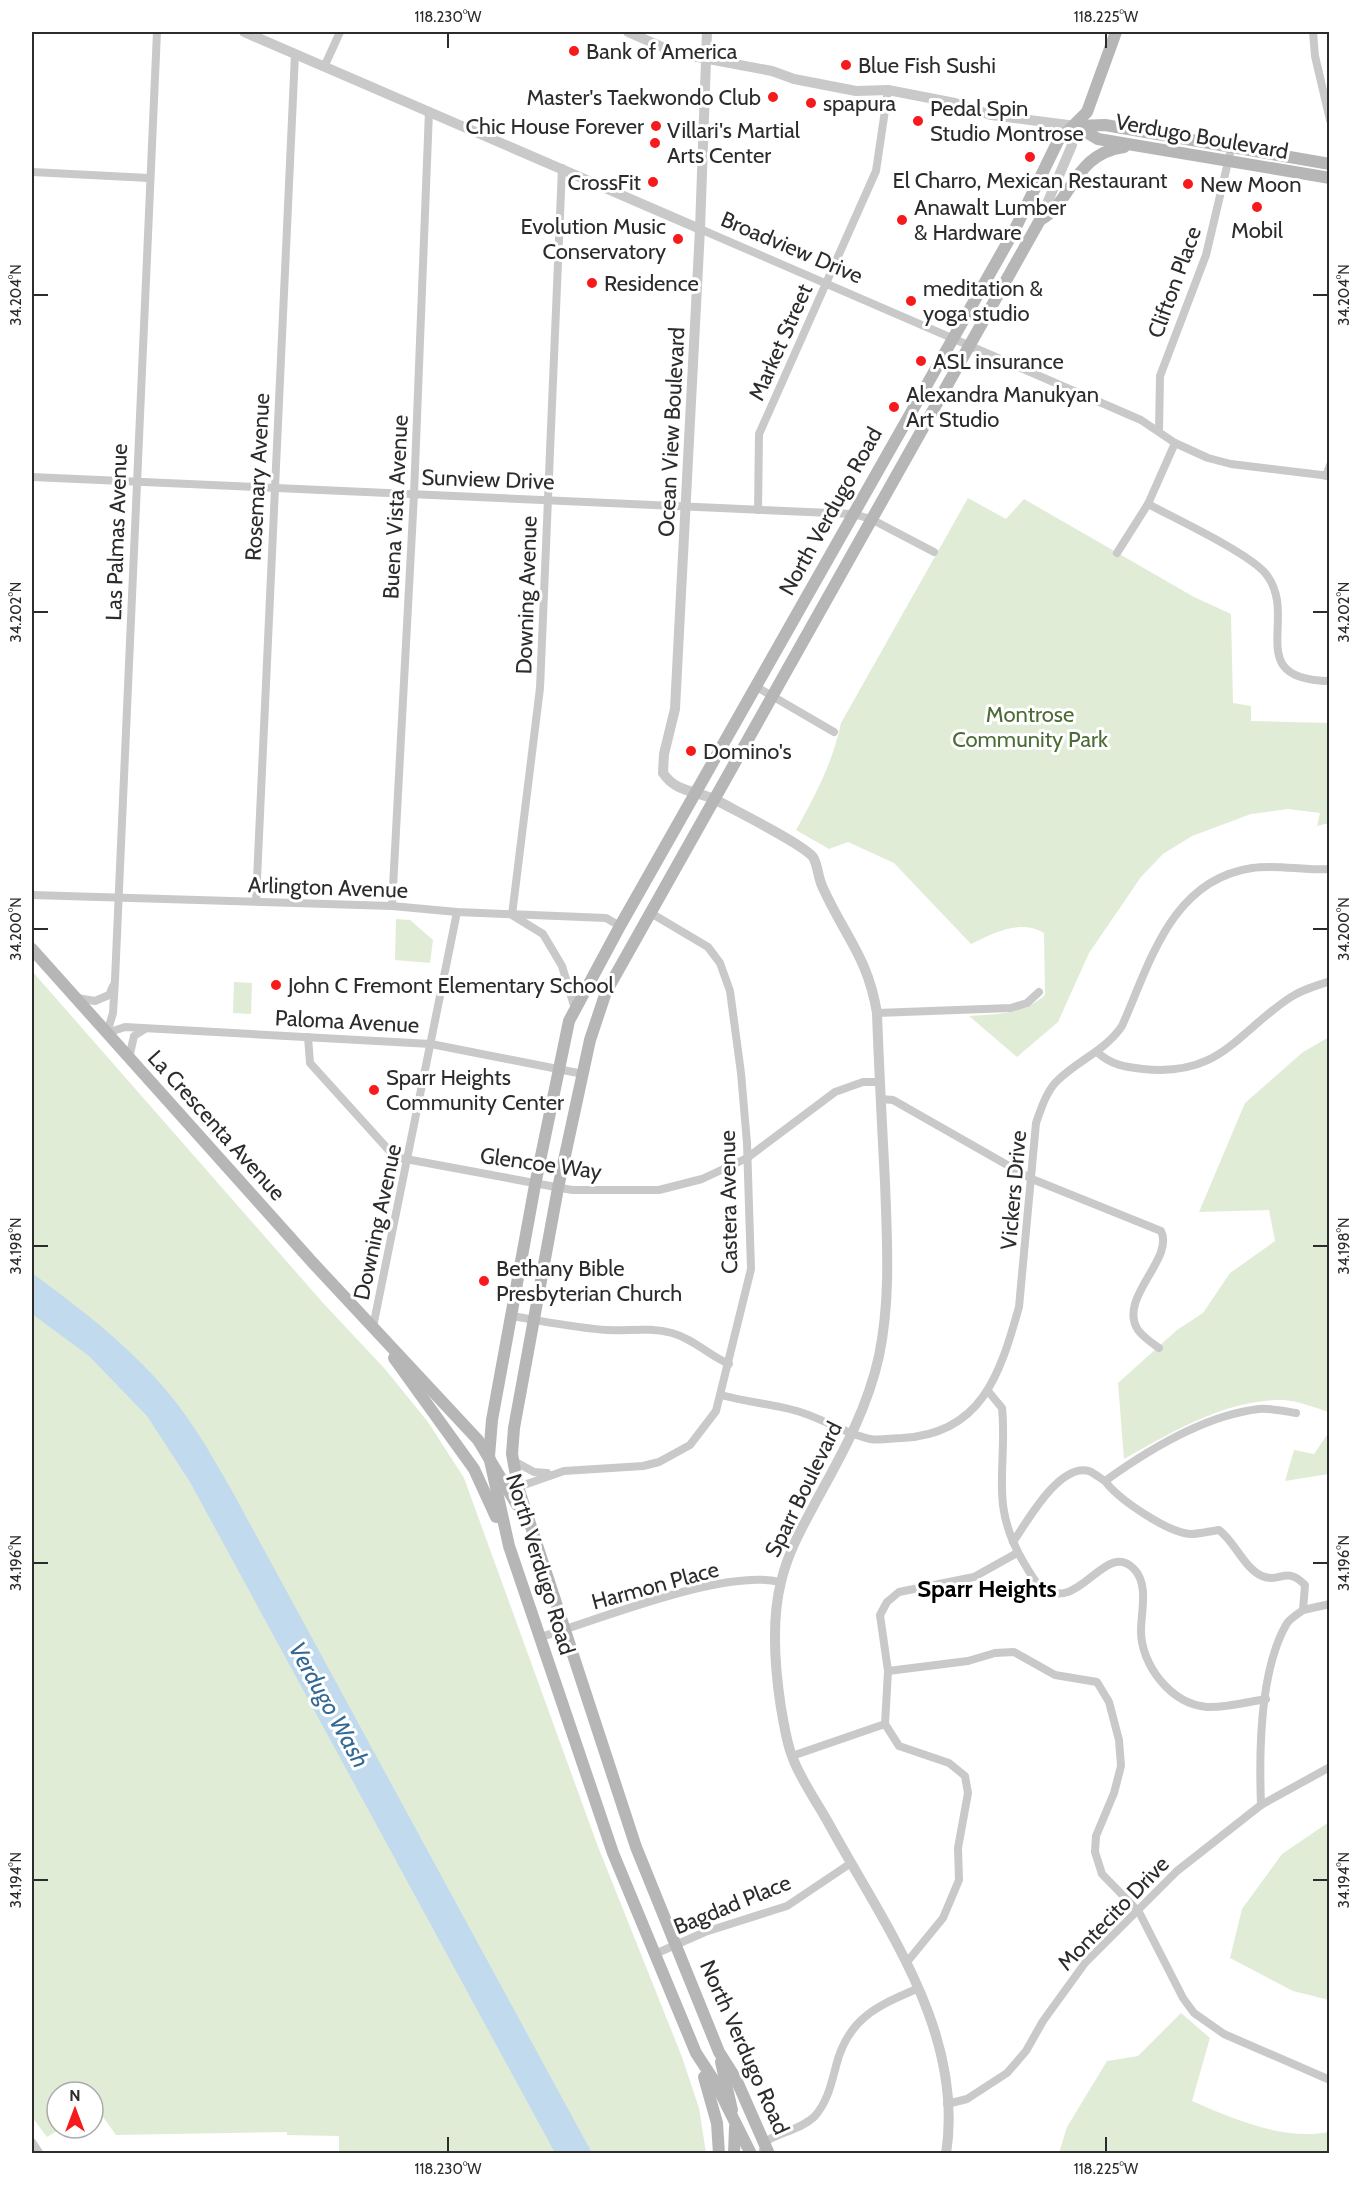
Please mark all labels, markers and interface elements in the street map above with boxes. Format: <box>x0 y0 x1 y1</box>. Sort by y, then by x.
text: 118.230°W <box>415 8 482 26</box>
text: 118.225°W <box>1074 8 1139 26</box>
place label: Bank of America <box>586 38 738 65</box>
marker: Bank of America <box>567 44 581 58</box>
place label: Blue Fish Sushi <box>858 52 996 79</box>
marker: Blue Fish Sushi <box>839 58 853 72</box>
place label: Master's Taekwondo Club <box>526 84 761 111</box>
marker: Master's Taekwondo Club <box>766 90 780 104</box>
place label: spapura <box>823 90 897 117</box>
place label: Pedal Spin Studio Montrose <box>930 95 1084 147</box>
marker: spapura <box>804 96 818 110</box>
street label: Verdugo Boulevard <box>1113 108 1290 165</box>
place label: Chic House Forever <box>465 113 644 140</box>
marker: Pedal Spin Studio Montrose <box>911 114 925 128</box>
place label: Villari's Martial Arts Center <box>667 117 801 169</box>
marker: Chic House Forever <box>649 119 663 133</box>
marker: Villari's Martial Arts Center <box>648 136 662 150</box>
marker: El Charro, Mexican Restaurant <box>1023 150 1037 164</box>
place label: El Charro, Mexican Restaurant <box>892 167 1168 194</box>
place label: CrossFit <box>568 169 642 196</box>
place label: New Moon <box>1200 171 1301 198</box>
marker: CrossFit <box>646 175 660 189</box>
marker: New Moon <box>1181 177 1195 191</box>
place label: Anawalt Lumber & Hardware <box>914 194 1066 246</box>
marker: Mobil <box>1250 200 1264 214</box>
street label: Broadview Drive <box>717 205 867 289</box>
place label: Evolution Music Conservatory <box>520 213 666 265</box>
marker: Anawalt Lumber & Hardware <box>895 213 909 227</box>
place label: Mobil <box>1231 217 1284 244</box>
street label: Clifton Place <box>1142 223 1207 342</box>
marker: Evolution Music Conservatory <box>671 232 685 246</box>
text: 34.204°N <box>7 264 25 326</box>
text: 34.204°N <box>1335 264 1353 326</box>
place label: Residence <box>604 270 699 297</box>
place label: meditation & yoga studio <box>923 275 1044 327</box>
marker: Residence <box>585 276 599 290</box>
street label: Market Street <box>743 279 818 405</box>
marker: meditation & yoga studio <box>904 294 918 308</box>
street label: Ocean View Boulevard <box>653 326 690 538</box>
place label: ASL insurance <box>933 348 1064 375</box>
marker: ASL insurance <box>914 354 928 368</box>
place label: Alexandra Manukyan Art Studio <box>906 381 1099 433</box>
street label: Rosemary Avenue <box>240 392 275 562</box>
marker: Alexandra Manukyan Art Studio <box>887 400 901 414</box>
street label: Buena Vista Avenue <box>377 414 414 600</box>
street label: North Verdugo Road <box>773 422 888 600</box>
street label: Las Palmas Avenue <box>100 443 133 621</box>
street label: Sunview Drive <box>421 464 555 495</box>
street label: Downing Avenue <box>510 515 543 675</box>
text: 34.202°N <box>7 582 25 642</box>
text: 34.202°N <box>1335 582 1353 642</box>
park label: Montrose Community Park <box>952 701 1108 753</box>
place label: Domino's <box>703 738 792 765</box>
marker: Domino's <box>684 744 698 758</box>
street label: Arlington Avenue <box>248 871 408 904</box>
text: 34.200°N <box>7 897 25 961</box>
text: 34.200°N <box>1335 897 1353 961</box>
place label: John C Fremont Elementary School <box>287 972 615 999</box>
marker: John C Fremont Elementary School <box>269 978 283 992</box>
street label: Paloma Avenue <box>274 1004 420 1039</box>
street label: La Crescenta Avenue <box>142 1045 291 1206</box>
place label: Sparr Heights Community Center <box>386 1064 564 1116</box>
marker: Sparr Heights Community Center <box>367 1083 381 1097</box>
street label: Vickers Drive <box>995 1129 1032 1251</box>
street label: Castera Avenue <box>714 1130 743 1274</box>
street label: Downing Avenue <box>348 1142 407 1303</box>
street label: Glencoe Way <box>478 1142 604 1185</box>
text: 34.198°N <box>7 1218 25 1274</box>
text: 34.198°N <box>1335 1218 1353 1274</box>
place label: Bethany Bible Presbyterian Church <box>496 1255 682 1307</box>
marker: Bethany Bible Presbyterian Church <box>477 1274 491 1288</box>
street label: Sparr Boulevard <box>759 1417 848 1561</box>
street label: North Verdugo Road <box>500 1470 581 1658</box>
text: 34.196°N <box>7 1535 25 1591</box>
text: 34.196°N <box>1335 1535 1353 1591</box>
street label: Harmon Place <box>588 1556 722 1615</box>
district label: Sparr Heights <box>917 1574 1057 1603</box>
water label: Verdugo Wash <box>283 1637 376 1773</box>
street label: Montecito Drive <box>1052 1850 1175 1976</box>
text: 34.194°N <box>7 1852 25 1908</box>
text: 34.194°N <box>1335 1852 1353 1908</box>
street label: Bagdad Place <box>670 1869 795 1940</box>
street label: North Verdugo Road <box>694 1956 795 2139</box>
north arrow <box>45 2080 105 2140</box>
text: N <box>69 2086 81 2105</box>
text: 118.230°W <box>415 2160 482 2178</box>
text: 118.225°W <box>1074 2160 1139 2178</box>

